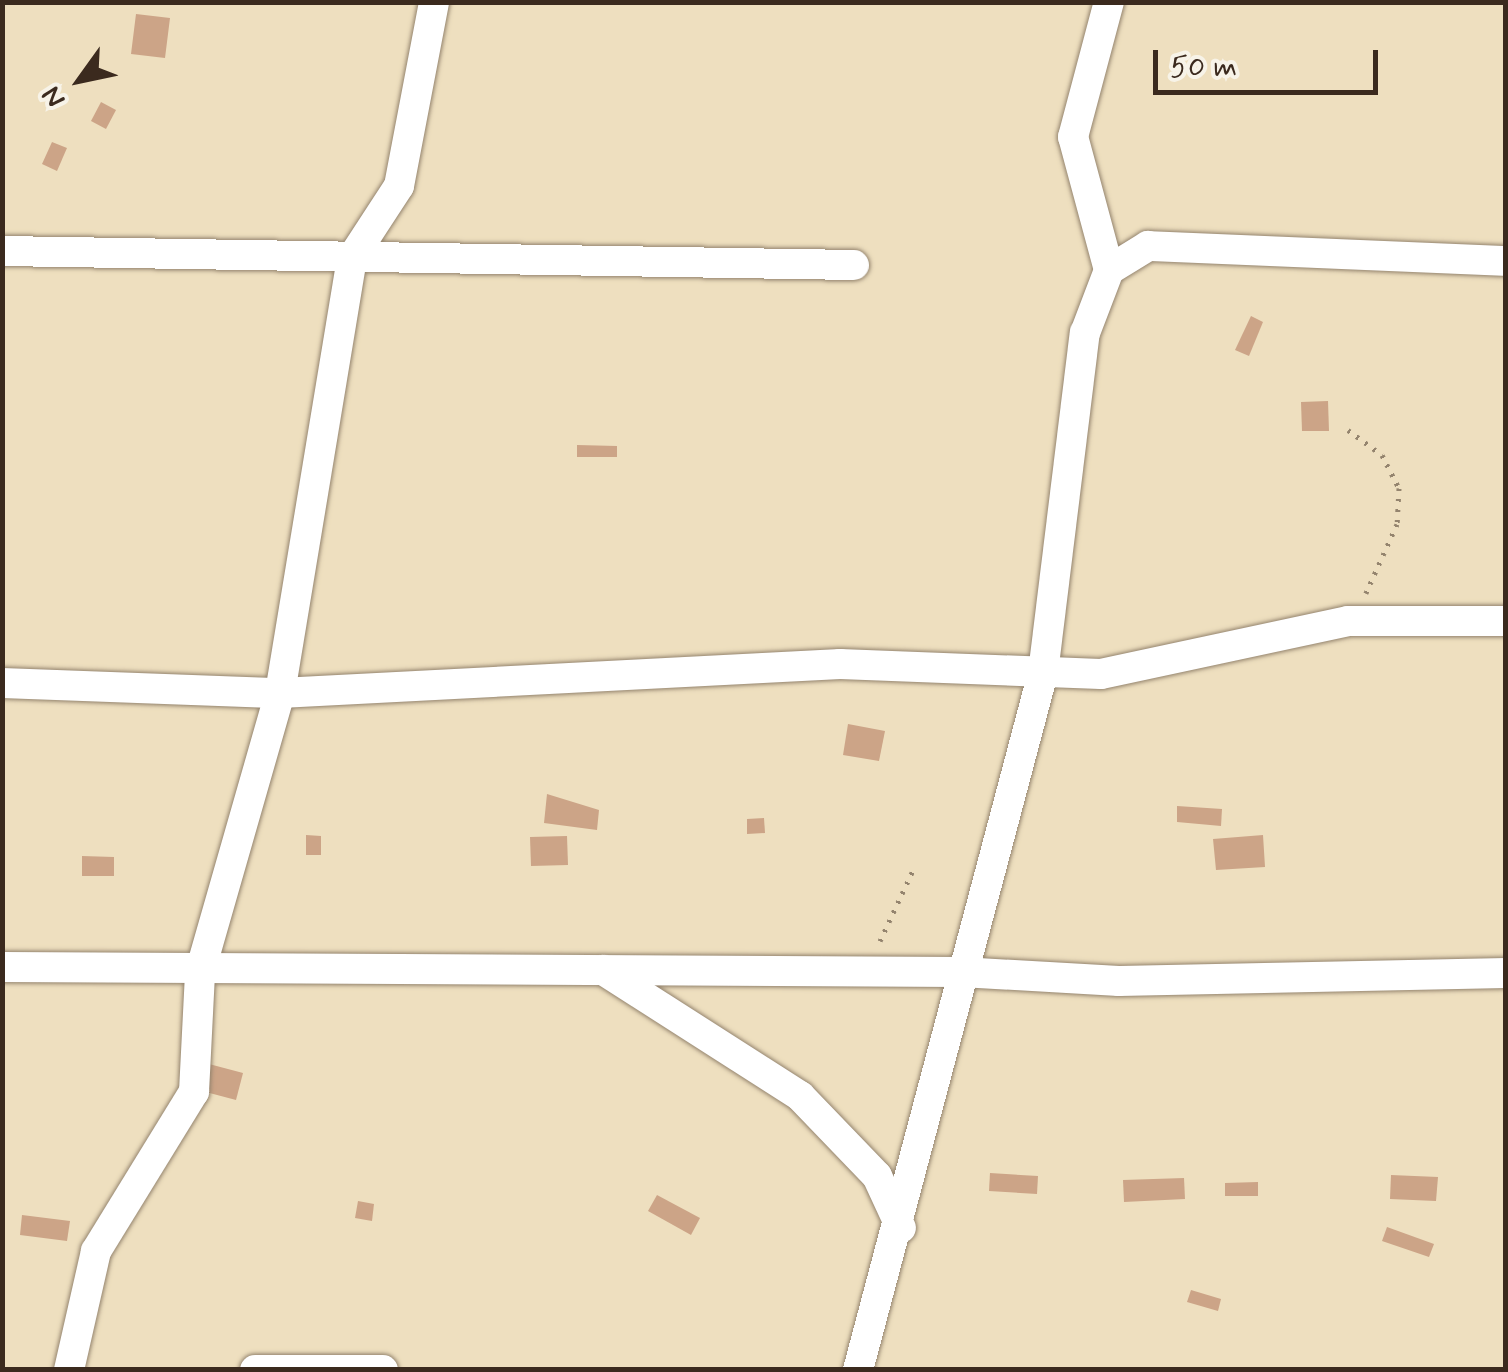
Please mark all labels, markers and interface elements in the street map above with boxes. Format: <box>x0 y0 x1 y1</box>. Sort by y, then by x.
north arrow <box>30 30 130 130</box>
scale bar <box>1158 30 1383 92</box>
text: 50 m <box>1170 48 1237 87</box>
text: N <box>34 79 75 115</box>

